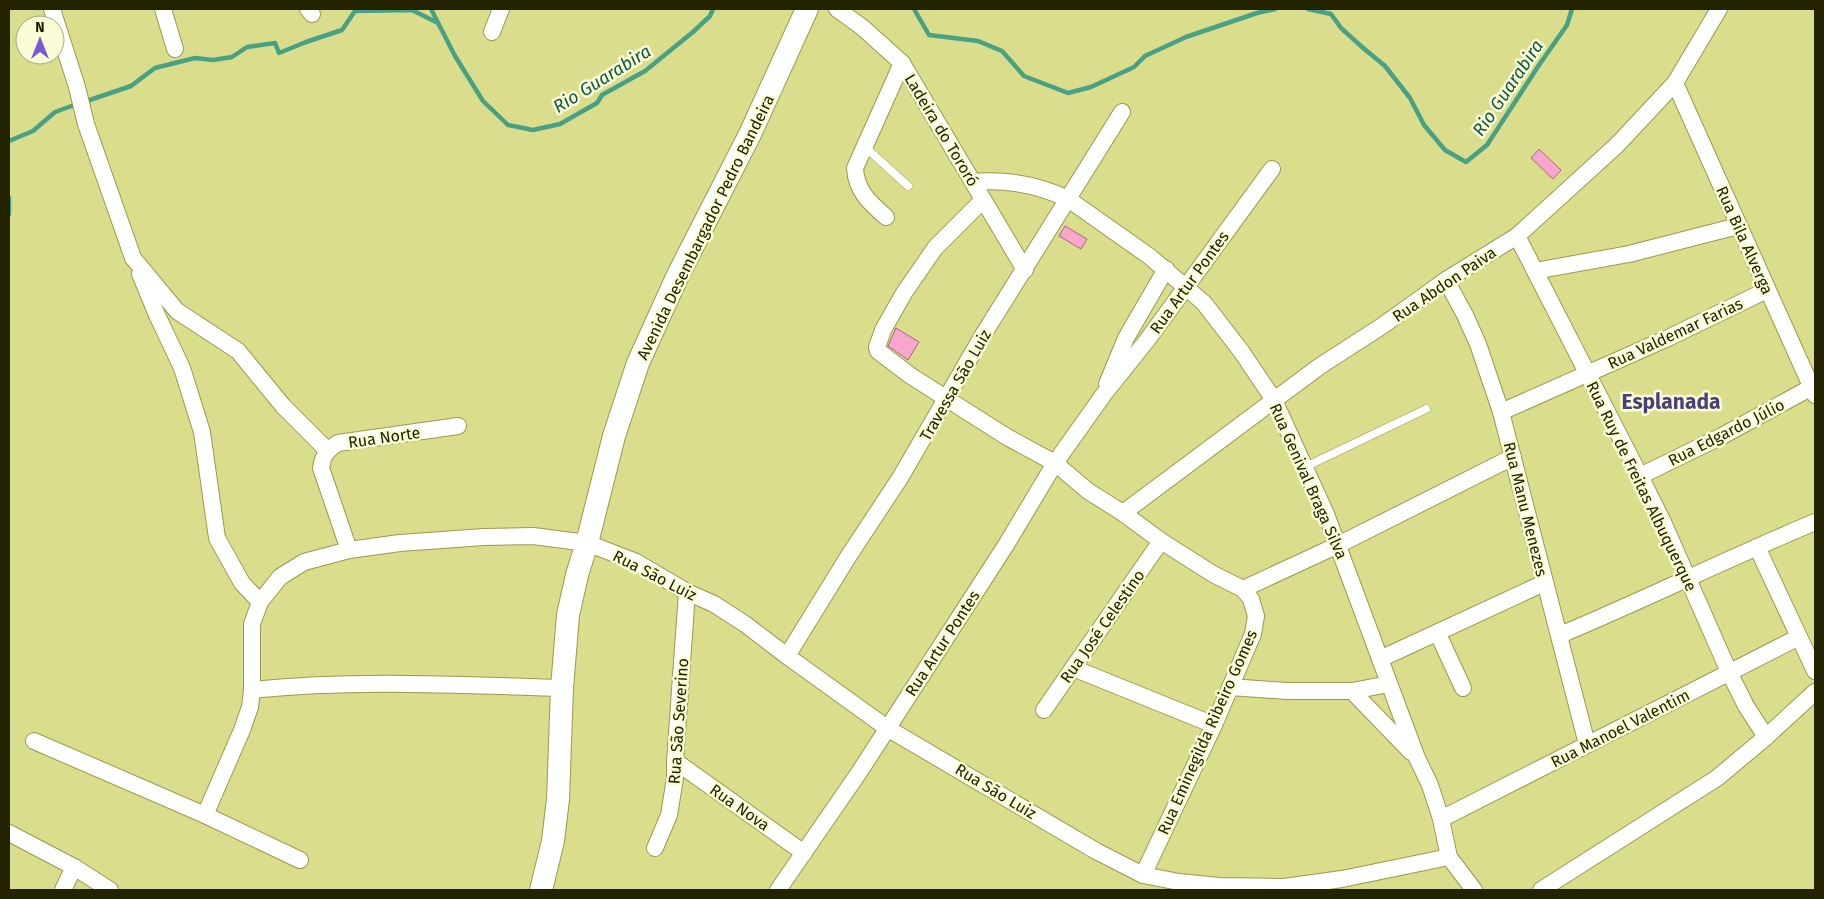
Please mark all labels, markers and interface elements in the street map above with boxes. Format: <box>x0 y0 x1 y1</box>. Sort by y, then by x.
north arrow <box>15 15 65 65</box>
text: N <box>35 19 45 36</box>
water label: Rio Guarabira <box>1468 36 1548 140</box>
water label: Rio Guarabira <box>549 40 655 118</box>
street label: Ladeira do Tororó <box>901 71 983 190</box>
street label: Avenida Desembargador Pedro Bandeira <box>633 92 778 363</box>
street label: Rua Bila Alverga <box>1712 183 1777 297</box>
street label: Rua Artur Pontes <box>1146 227 1233 337</box>
street label: Rua Abdon Paiva <box>1389 243 1500 326</box>
street label: Rua Valdemar Farias <box>1605 294 1746 373</box>
street label: Travessa São Luiz <box>916 326 995 444</box>
street label: Rua Ruy de Freitas Albuquerque <box>1582 378 1701 594</box>
district label: Esplanada <box>1622 389 1721 415</box>
street label: Rua Edgardo Júlio <box>1665 395 1788 470</box>
street label: Rua Genival Braga Silva <box>1266 400 1352 562</box>
street label: Rua Norte <box>347 423 421 452</box>
street label: Rua Manu Menezes <box>1500 440 1551 578</box>
street label: Rua São Luiz <box>610 546 700 605</box>
street label: Rua José Celestino <box>1056 566 1149 687</box>
street label: Rua Artur Pontes <box>901 587 984 700</box>
street label: Rua Eminegilda Ribeiro Gomes <box>1154 627 1261 838</box>
street label: Rua São Severino <box>665 657 692 785</box>
street label: Rua Manoel Valentim <box>1548 685 1693 772</box>
street label: Rua São Luiz <box>952 760 1040 823</box>
street label: Rua Nova <box>706 780 773 835</box>

